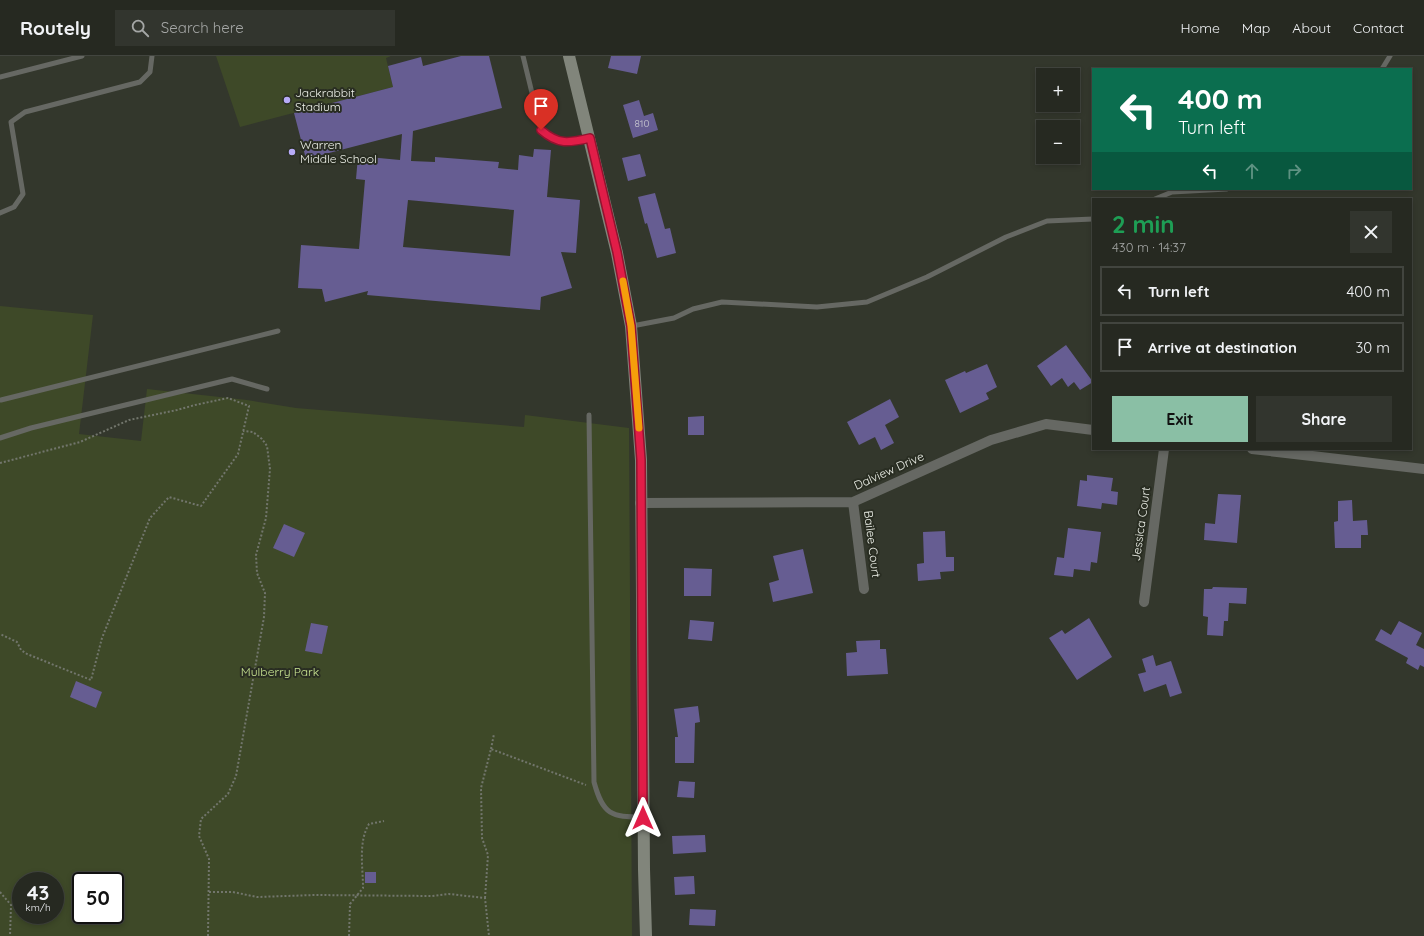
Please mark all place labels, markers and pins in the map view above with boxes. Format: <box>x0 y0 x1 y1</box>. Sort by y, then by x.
place label: Jackrabbit Stadium <box>295 85 355 114</box>
pin <box>524 89 558 130</box>
marker: Jackrabbit Stadium <box>282 95 292 105</box>
place label: Warren Middle School <box>300 137 377 166</box>
marker: Warren Middle School <box>287 147 297 157</box>

